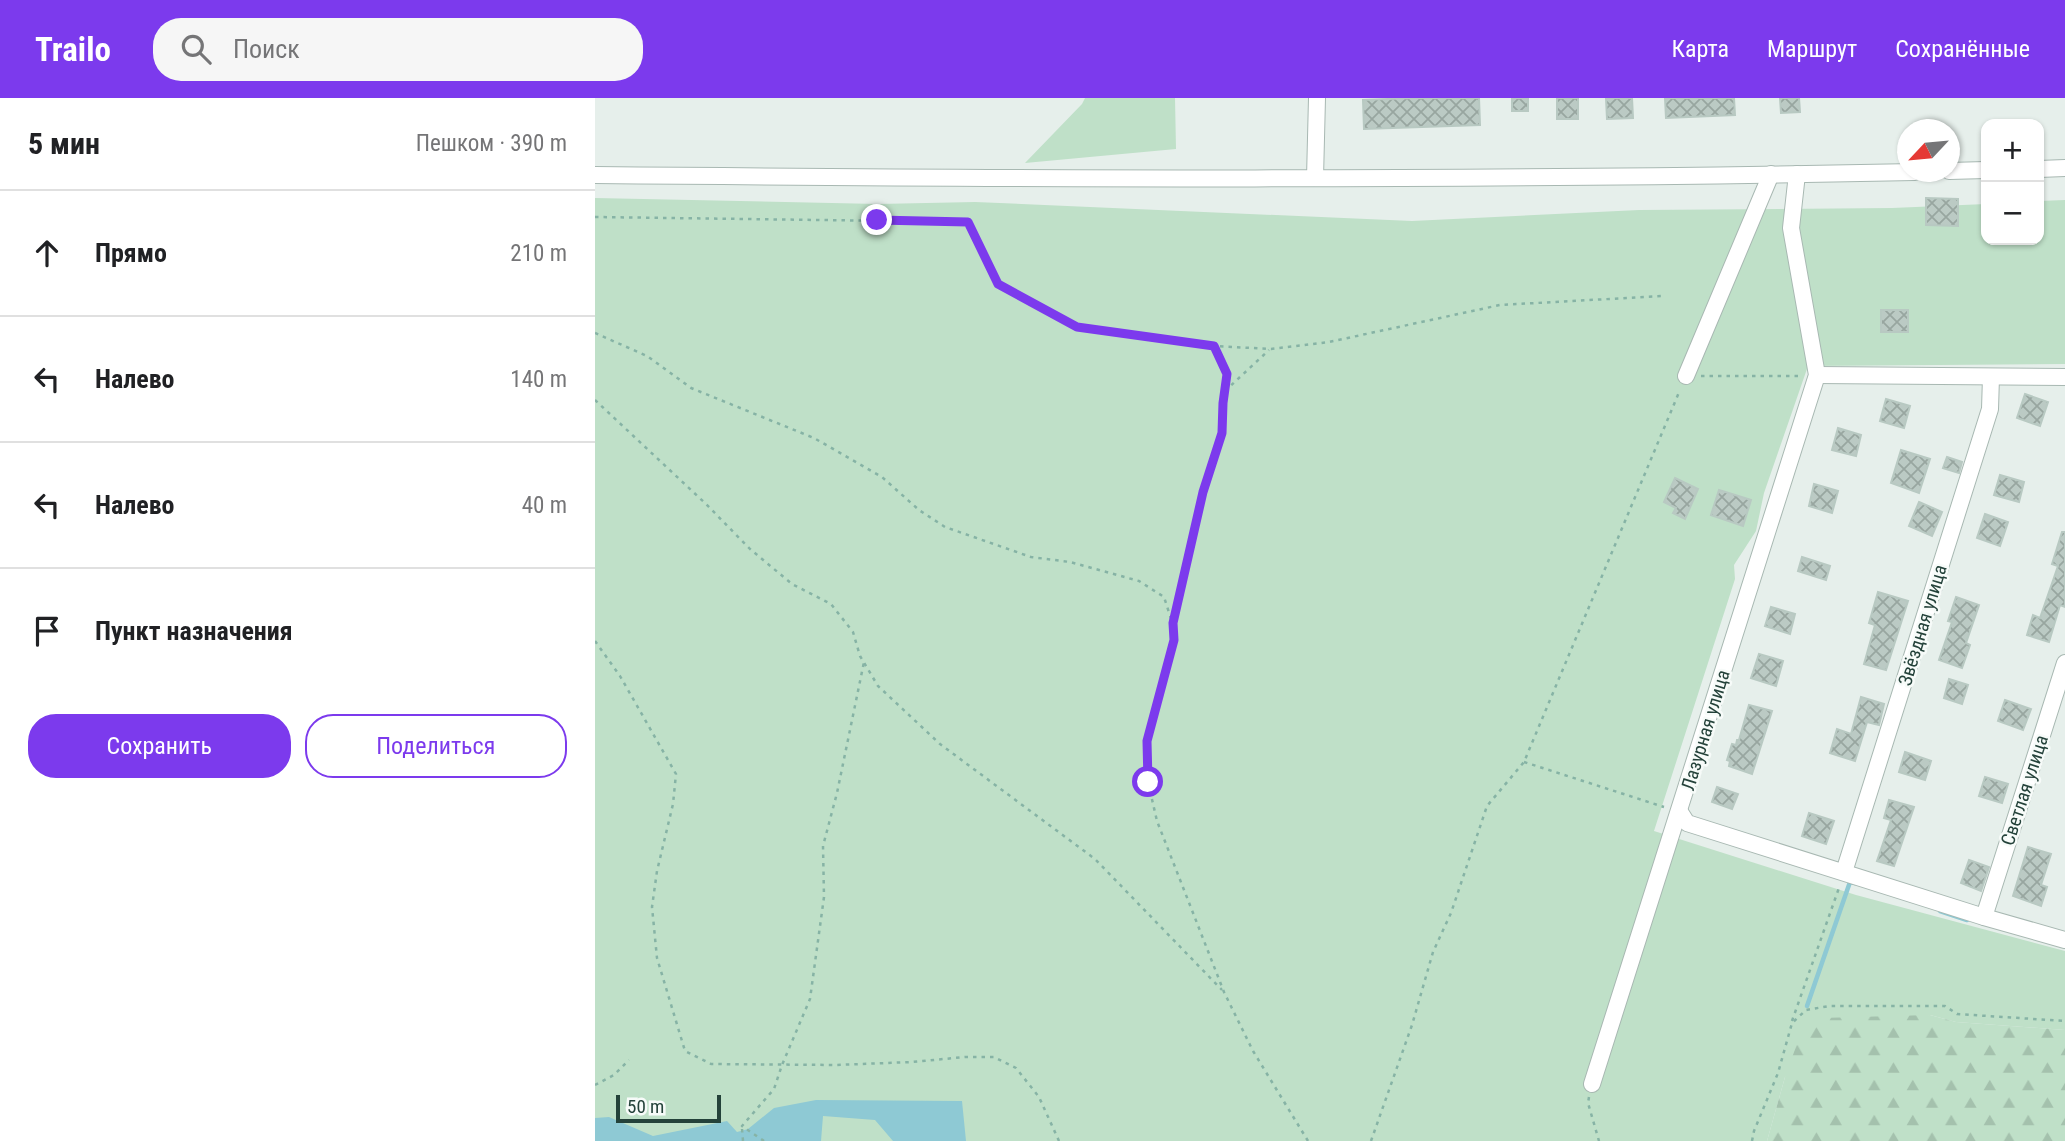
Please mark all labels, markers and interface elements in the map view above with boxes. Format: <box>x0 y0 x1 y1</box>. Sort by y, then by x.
search box <box>153 18 643 81</box>
text: Trailo <box>35 30 111 69</box>
icon: search <box>177 30 215 68</box>
text: Поиск <box>233 34 300 64</box>
text: Карта <box>1672 35 1729 63</box>
text: Маршрут <box>1767 35 1857 63</box>
text: Сохранённые <box>1895 35 2030 63</box>
north arrow <box>1897 119 1960 182</box>
map controls <box>1981 119 2044 245</box>
button: + <box>1981 119 2044 182</box>
text: 5 мин <box>28 126 100 161</box>
text: Пешком · 390 m <box>416 130 567 157</box>
button: − <box>1981 182 2044 245</box>
route end <box>861 204 892 235</box>
icon: ahead <box>28 234 66 272</box>
text: Прямо <box>95 238 167 268</box>
text: 210 m <box>510 240 567 267</box>
icon: left <box>28 360 66 398</box>
text: Налево <box>95 364 175 394</box>
text: 140 m <box>510 366 567 393</box>
icon: left <box>28 486 66 524</box>
text: Налево <box>95 490 175 520</box>
text: 40 m <box>522 492 567 519</box>
street label: Звёздная улица <box>1893 562 1952 688</box>
icon: arrive <box>28 612 66 650</box>
text: Пункт назначения <box>95 616 293 646</box>
street label: Лазурная улица <box>1676 667 1735 793</box>
button: Сохранить <box>28 714 291 778</box>
button: Поделиться <box>305 714 567 778</box>
street label: Светлая улица <box>1996 732 2053 848</box>
route start <box>1132 766 1163 797</box>
scale bar <box>616 1092 721 1124</box>
text: 50 m <box>627 1095 664 1118</box>

